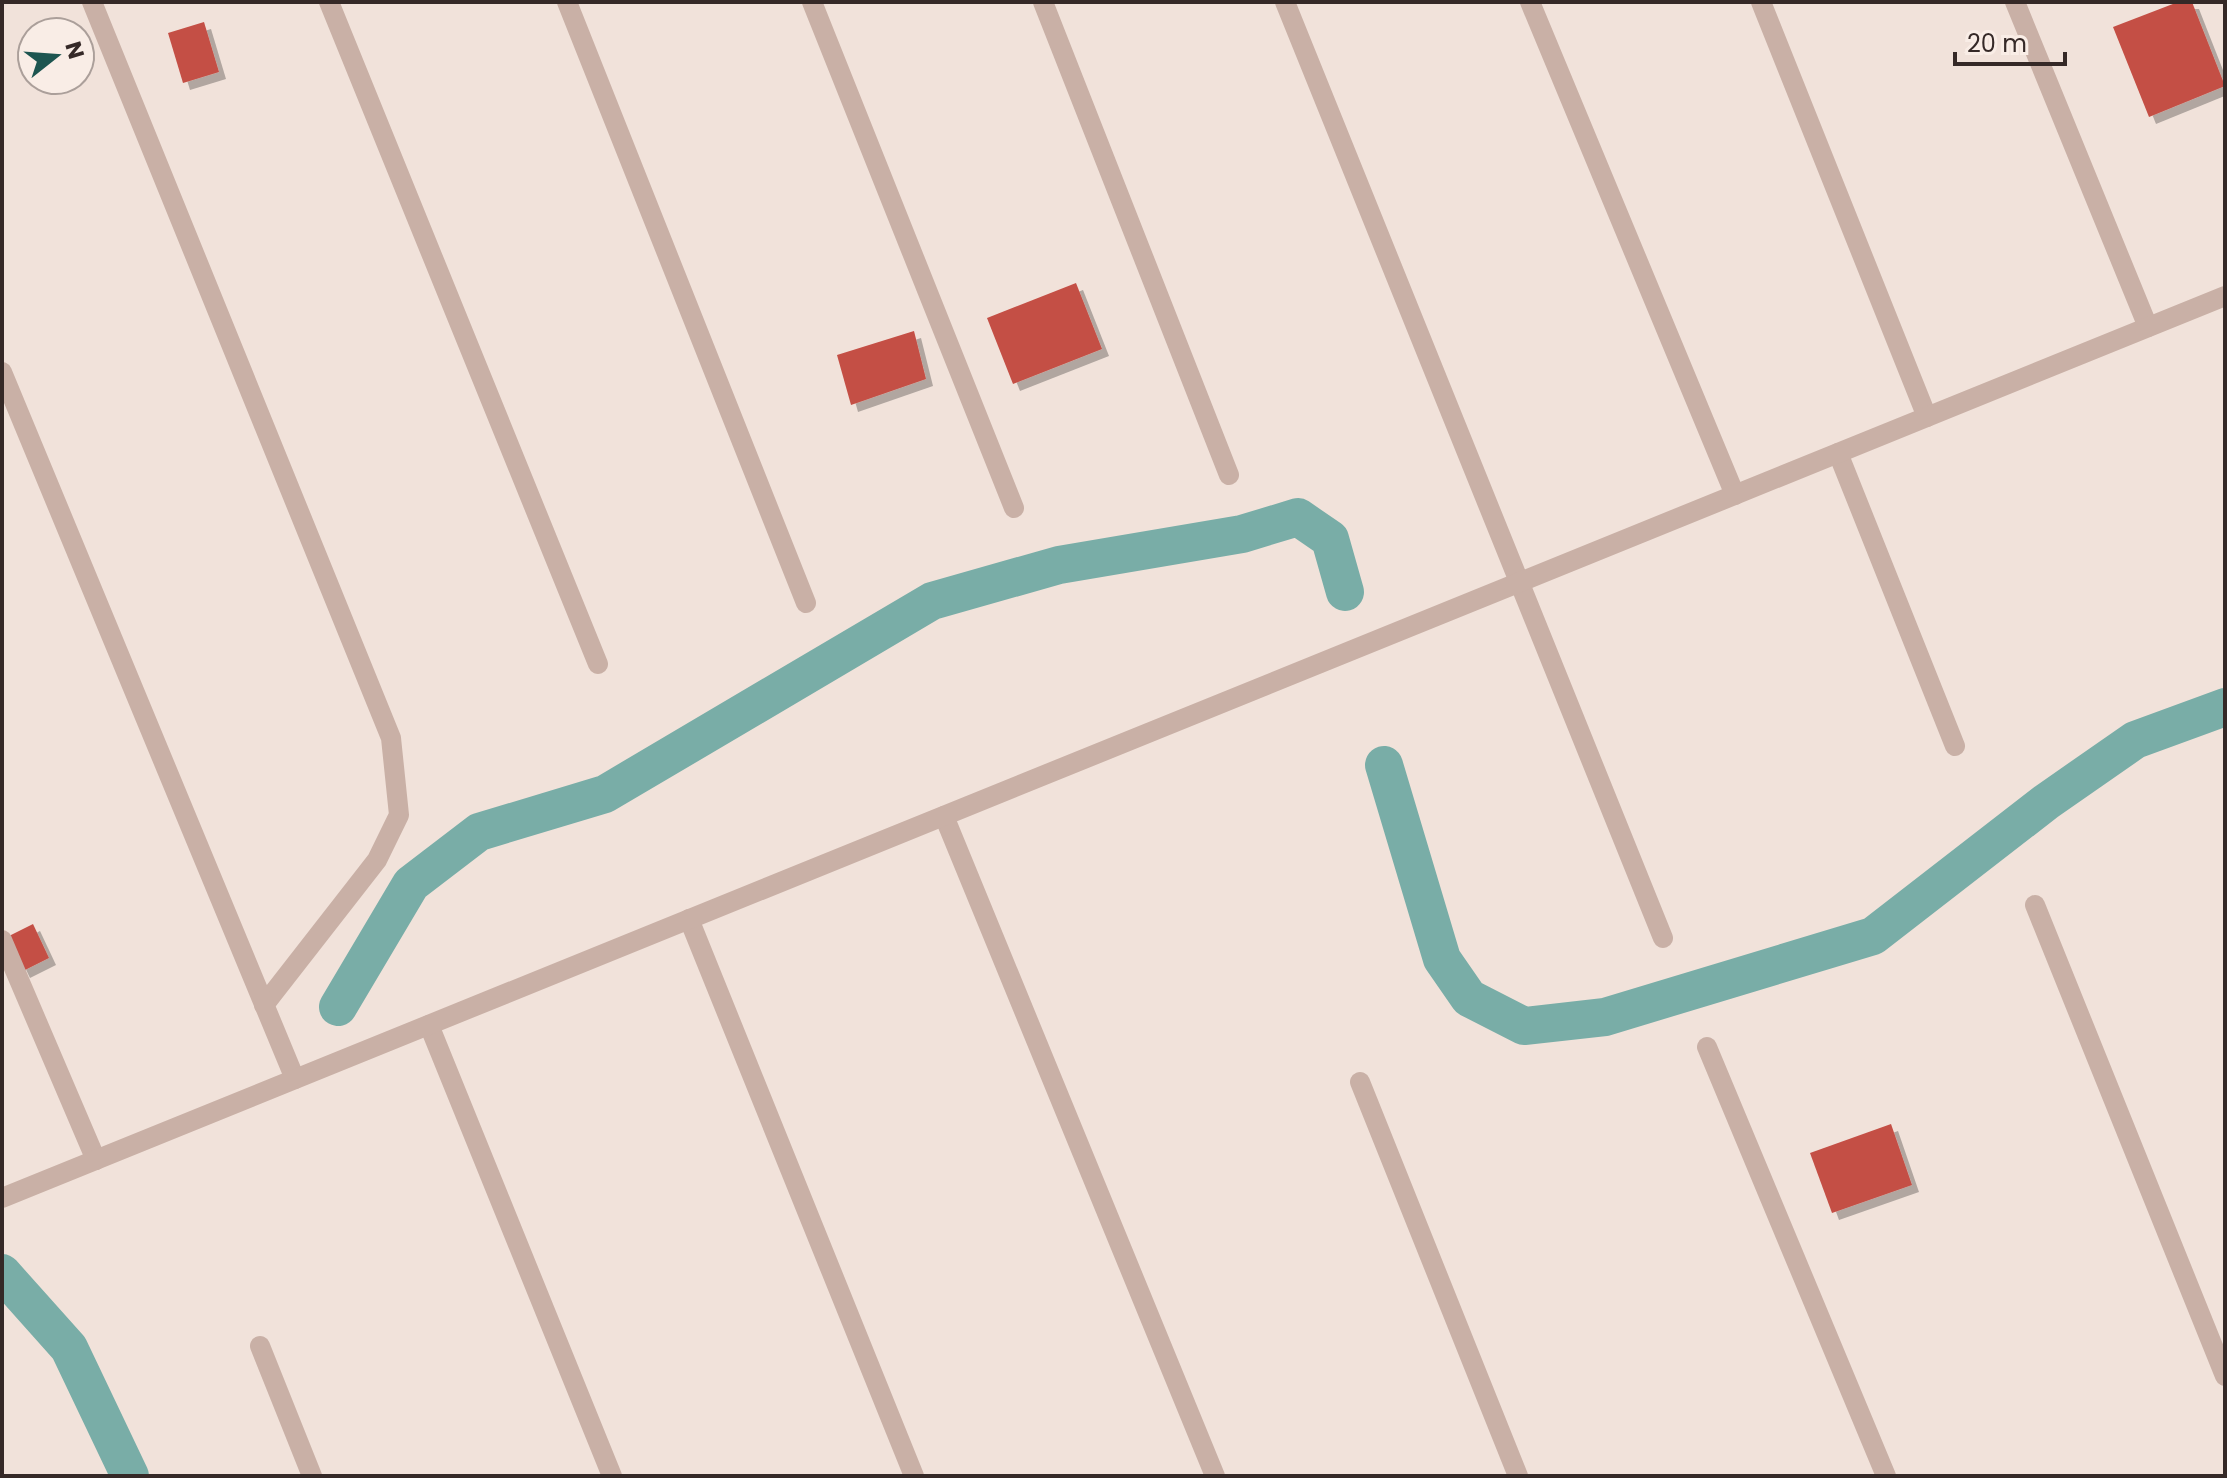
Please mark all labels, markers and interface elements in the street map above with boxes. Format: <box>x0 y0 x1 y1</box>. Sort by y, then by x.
north arrow <box>16 16 96 96</box>
scale bar <box>1955 16 2065 66</box>
text: 20 m <box>1967 27 2027 60</box>
text: N <box>57 38 92 63</box>

